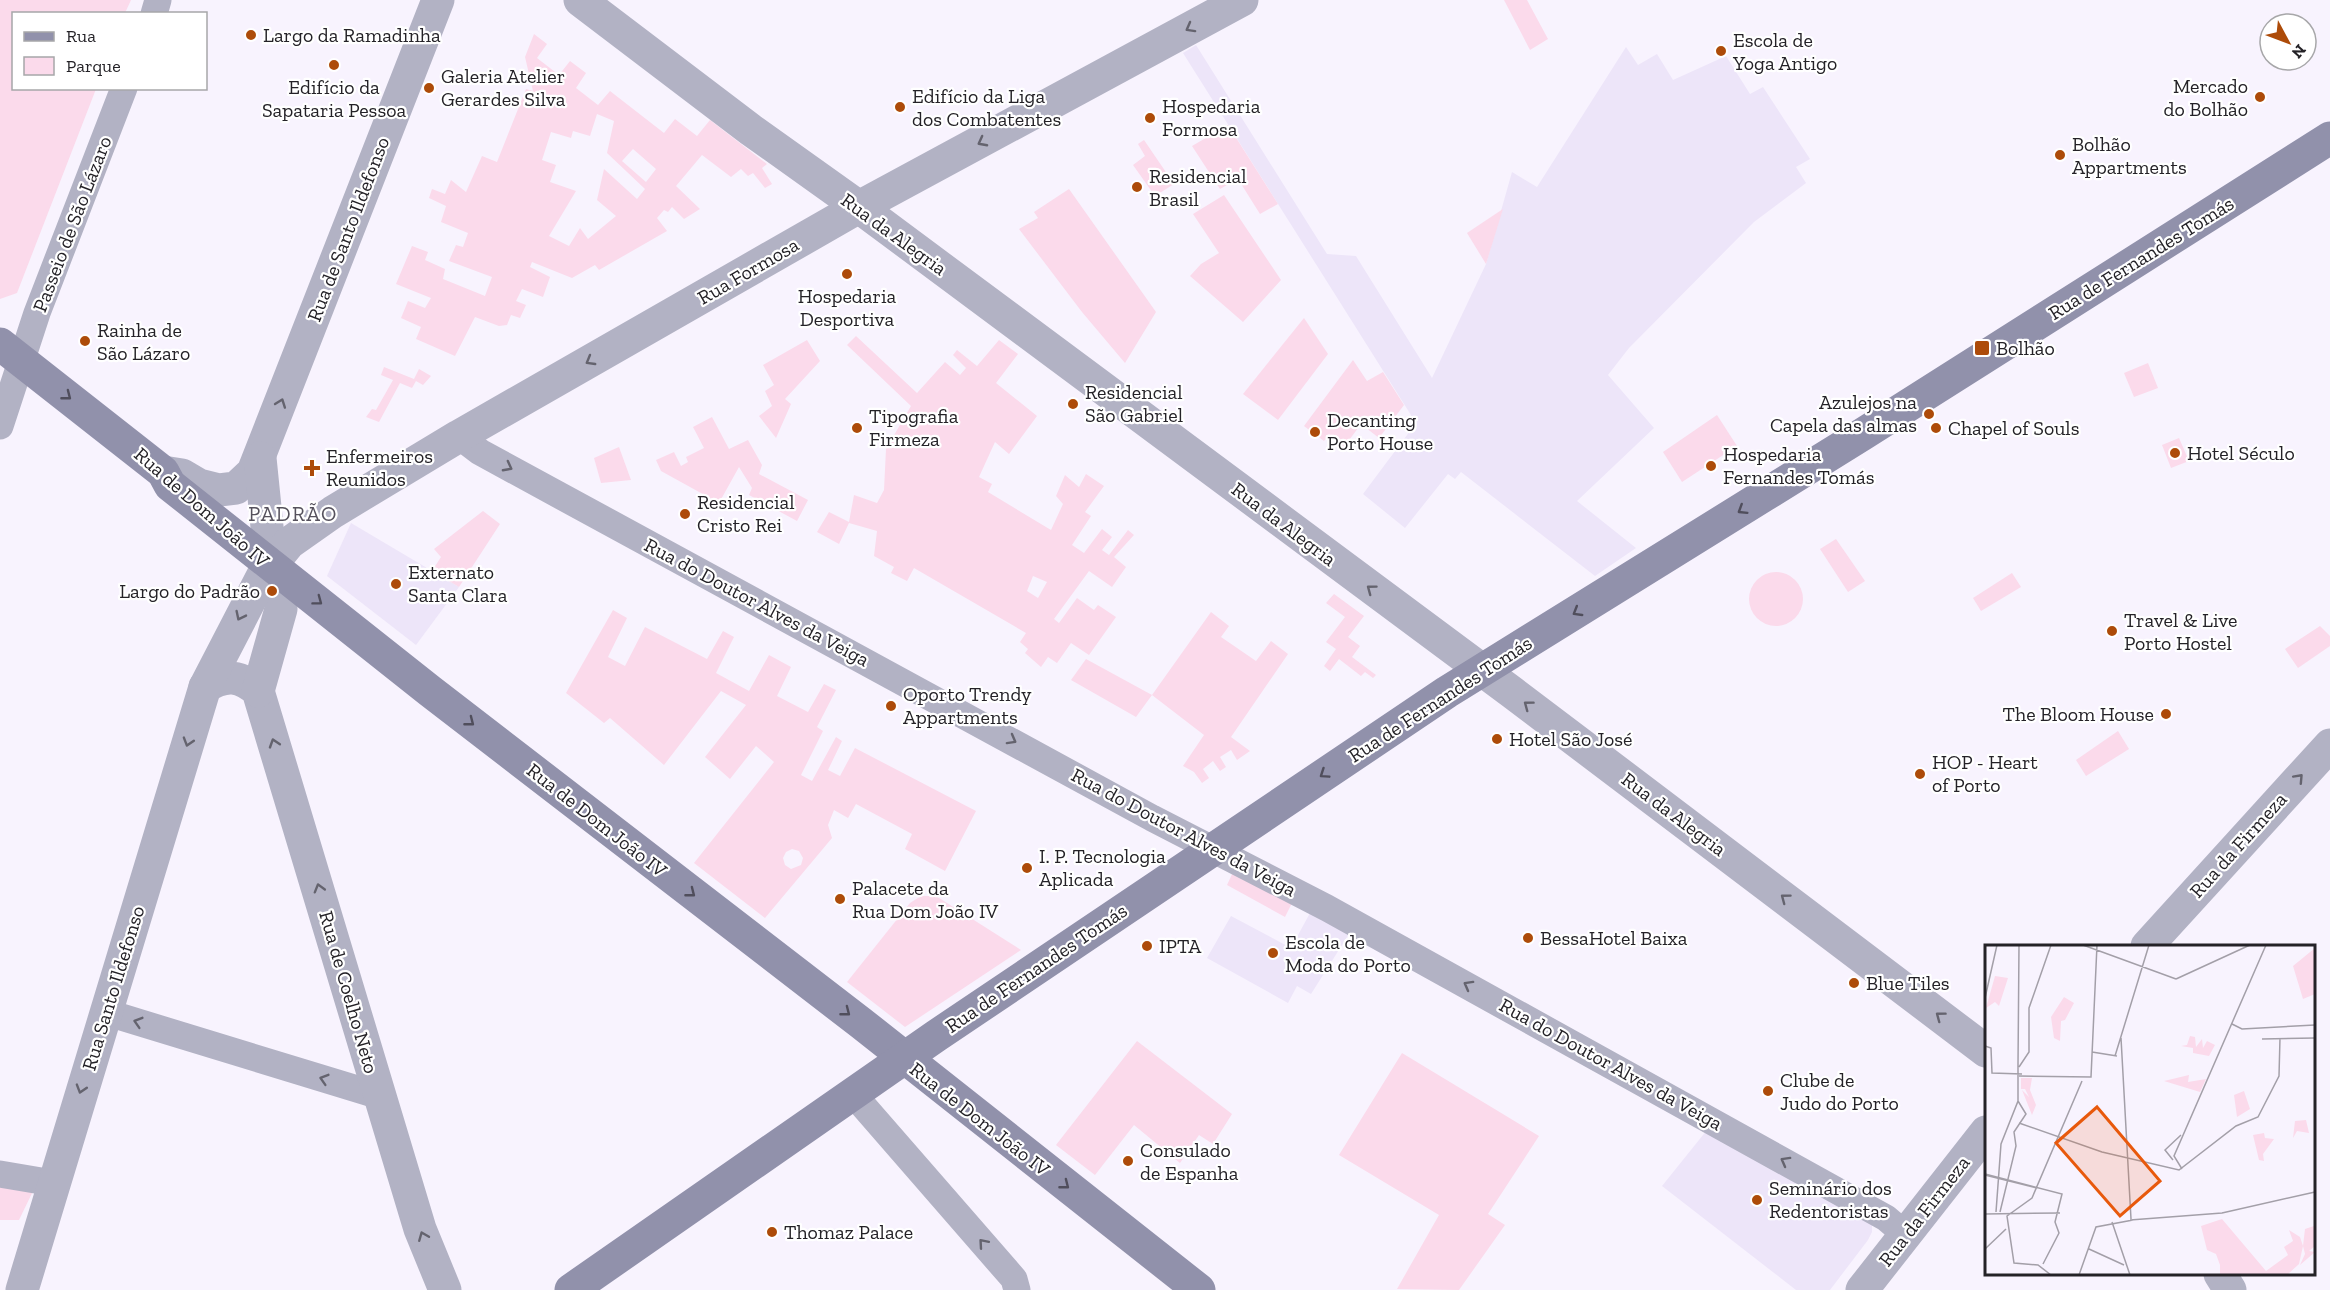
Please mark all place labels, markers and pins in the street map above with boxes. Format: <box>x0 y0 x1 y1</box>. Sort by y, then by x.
place label: Largo da Ramadinha <box>263 23 441 47</box>
marker: Largo da Ramadinha <box>244 28 258 42</box>
place label: Escola de Yoga Antigo <box>1732 28 1837 75</box>
marker: Escola de Yoga Antigo <box>1714 44 1728 58</box>
marker: Edifício da Sapataria Pessoa <box>327 58 341 72</box>
place label: Galeria Atelier Gerardes Silva <box>441 64 566 111</box>
place label: Mercado do Bolhão <box>2163 74 2248 121</box>
place label: Edifício da Sapataria Pessoa <box>262 75 406 122</box>
marker: Galeria Atelier Gerardes Silva <box>422 81 436 95</box>
place label: Edifício da Liga dos Combatentes <box>912 84 1061 131</box>
marker: Mercado do Bolhão <box>2253 90 2267 104</box>
place label: Hospedaria Formosa <box>1162 94 1261 141</box>
marker: Edifício da Liga dos Combatentes <box>893 100 907 114</box>
marker: Hospedaria Formosa <box>1143 111 1157 125</box>
place label: Bolhão Appartments <box>2072 132 2187 179</box>
marker: Bolhão Appartments <box>2053 148 2067 162</box>
place label: Residencial Brasil <box>1149 164 1247 211</box>
marker: Residencial Brasil <box>1130 180 1144 194</box>
marker: Hospedaria Desportiva <box>840 267 854 281</box>
place label: Hospedaria Desportiva <box>798 284 897 331</box>
place label: Rainha de São Lázaro <box>97 318 190 365</box>
marker: Rainha de São Lázaro <box>78 334 92 348</box>
place label: Bolhão <box>1996 336 2055 360</box>
marker: Bolhão <box>1973 339 1991 357</box>
place label: Residencial São Gabriel <box>1085 380 1183 427</box>
place label: Azulejos na Capela das almas <box>1770 390 1917 437</box>
marker: Residencial São Gabriel <box>1066 397 1080 411</box>
place label: Tipografia Firmeza <box>869 404 959 451</box>
marker: Azulejos na Capela das almas <box>1922 407 1936 421</box>
place label: Decanting Porto House <box>1327 408 1433 455</box>
place label: Chapel of Souls <box>1948 416 2079 440</box>
marker: Tipografia Firmeza <box>850 421 864 435</box>
marker: Chapel of Souls <box>1929 421 1943 435</box>
marker: Decanting Porto House <box>1308 425 1322 439</box>
place label: Hotel Século <box>2187 441 2295 465</box>
place label: Hospedaria Fernandes Tomás <box>1723 442 1875 489</box>
place label: Enfermeiros Reunidos <box>326 444 433 491</box>
marker: Hotel Século <box>2168 446 2182 460</box>
marker: Enfermeiros Reunidos <box>303 459 321 477</box>
marker: Hospedaria Fernandes Tomás <box>1704 459 1718 473</box>
place label: Residencial Cristo Rei <box>697 490 795 537</box>
marker: Residencial Cristo Rei <box>678 507 692 521</box>
place label: Externato Santa Clara <box>408 560 508 607</box>
marker: Externato Santa Clara <box>389 577 403 591</box>
place label: Largo do Padrão <box>119 579 260 603</box>
marker: Largo do Padrão <box>265 584 279 598</box>
place label: Travel & Live Porto Hostel <box>2124 608 2237 655</box>
marker: Travel & Live Porto Hostel <box>2105 624 2119 638</box>
place label: Oporto Trendy Appartments <box>903 682 1032 729</box>
marker: Oporto Trendy Appartments <box>884 699 898 713</box>
place label: The Bloom House <box>2003 702 2154 726</box>
marker: The Bloom House <box>2159 707 2173 721</box>
place label: Hotel São José <box>1509 727 1632 751</box>
marker: Hotel São José <box>1490 732 1504 746</box>
place label: HOP - Heart of Porto <box>1932 750 2038 797</box>
marker: HOP - Heart of Porto <box>1913 767 1927 781</box>
place label: I. P. Tecnologia Aplicada <box>1039 844 1166 891</box>
marker: I. P. Tecnologia Aplicada <box>1020 861 1034 875</box>
place label: Palacete da Rua Dom João IV <box>852 876 998 923</box>
marker: Palacete da Rua Dom João IV <box>833 892 847 906</box>
place label: BessaHotel Baixa <box>1540 926 1688 950</box>
place label: Escola de Moda do Porto <box>1285 930 1411 977</box>
marker: BessaHotel Baixa <box>1521 931 1535 945</box>
place label: IPTA <box>1159 934 1202 958</box>
marker: IPTA <box>1140 939 1154 953</box>
marker: Escola de Moda do Porto <box>1266 946 1280 960</box>
place label: Blue Tiles <box>1866 971 1950 995</box>
marker: Blue Tiles <box>1847 976 1861 990</box>
place label: Clube de Judo do Porto <box>1780 1068 1899 1115</box>
marker: Clube de Judo do Porto <box>1761 1084 1775 1098</box>
place label: Consulado de Espanha <box>1140 1138 1239 1185</box>
marker: Consulado de Espanha <box>1121 1154 1135 1168</box>
place label: Seminário dos Redentoristas <box>1769 1176 1892 1223</box>
marker: Seminário dos Redentoristas <box>1750 1193 1764 1207</box>
place label: Thomaz Palace <box>784 1220 913 1244</box>
marker: Thomaz Palace <box>765 1225 779 1239</box>

